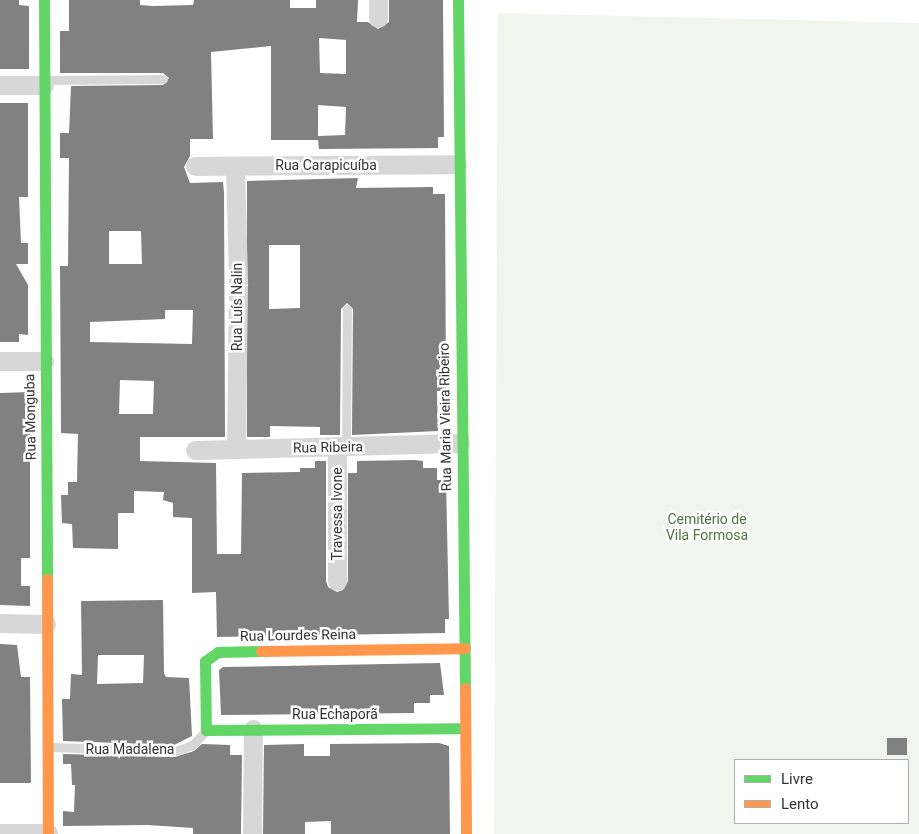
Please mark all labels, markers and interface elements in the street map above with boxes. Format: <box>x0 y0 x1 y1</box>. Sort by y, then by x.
street label: Rua Carapicuíba <box>275 157 377 173</box>
street label: Rua Luís Nalin <box>229 263 245 351</box>
street label: Rua Maria Vieira Ribeiro <box>435 343 455 491</box>
street label: Rua Monguba <box>21 374 39 460</box>
street label: Rua Ribeira <box>293 438 363 456</box>
street label: Travessa Ivone <box>329 467 345 561</box>
park label: Cemitério de Vila Formosa <box>666 511 748 544</box>
street label: Rua Lourdes Reina <box>240 626 356 644</box>
street label: Rua Echaporã <box>292 706 378 722</box>
street label: Rua Madalena <box>86 741 174 757</box>
legend <box>734 759 909 824</box>
text: Livre <box>781 770 813 788</box>
text: Lento <box>781 795 819 813</box>

